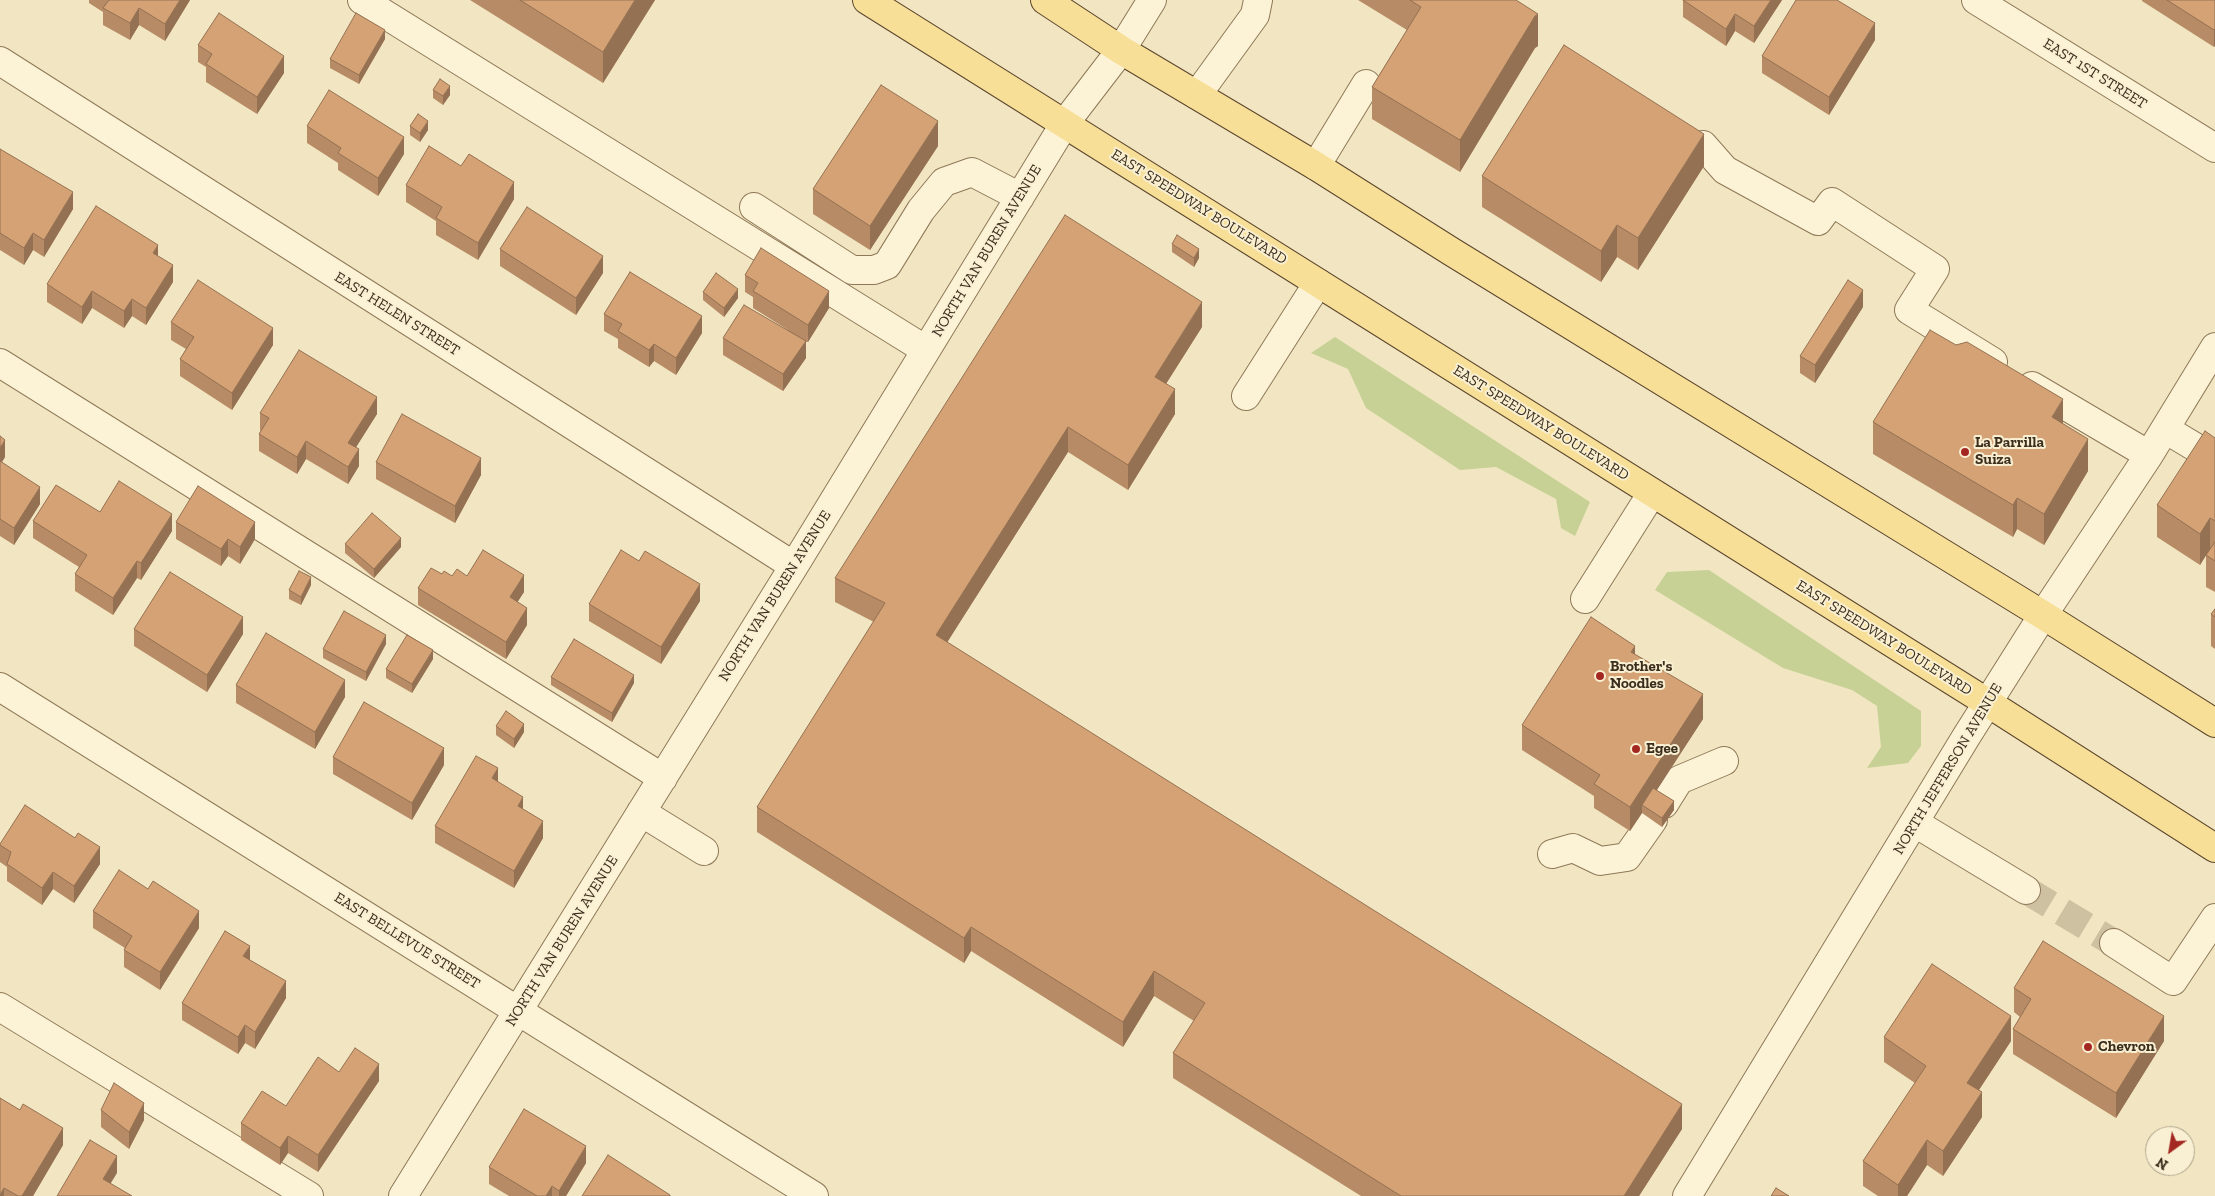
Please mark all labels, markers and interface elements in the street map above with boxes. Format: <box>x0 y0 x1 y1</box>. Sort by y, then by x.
street label: EAST 1ST STREET <box>2040 35 2150 113</box>
street label: EAST SPEEDWAY BOULEVARD <box>1108 145 1290 269</box>
street label: NORTH VAN BUREN AVENUE <box>928 162 1046 340</box>
street label: EAST HELEN STREET <box>331 268 463 360</box>
street label: EAST SPEEDWAY BOULEVARD <box>1450 361 1632 485</box>
place label: La Parrilla Suiza <box>1975 434 2044 469</box>
marker: La Parrilla Suiza <box>1959 446 1971 458</box>
street label: NORTH VAN BUREN AVENUE <box>715 507 835 685</box>
street label: EAST SPEEDWAY BOULEVARD <box>1793 576 1975 700</box>
place label: Brother's Noodles <box>1610 658 1672 693</box>
marker: Brother's Noodles <box>1594 670 1606 682</box>
street label: NORTH JEFFERSON AVENUE <box>1890 680 2006 858</box>
place label: Egee <box>1646 740 1678 758</box>
marker: Egee <box>1630 743 1642 755</box>
street label: NORTH VAN BUREN AVENUE <box>502 852 622 1030</box>
street label: EAST BELLEVUE STREET <box>331 889 483 993</box>
place label: Chevron <box>2098 1038 2155 1056</box>
marker: Chevron <box>2082 1041 2094 1053</box>
north arrow <box>2145 1126 2195 1176</box>
text: N <box>2153 1153 2171 1173</box>

